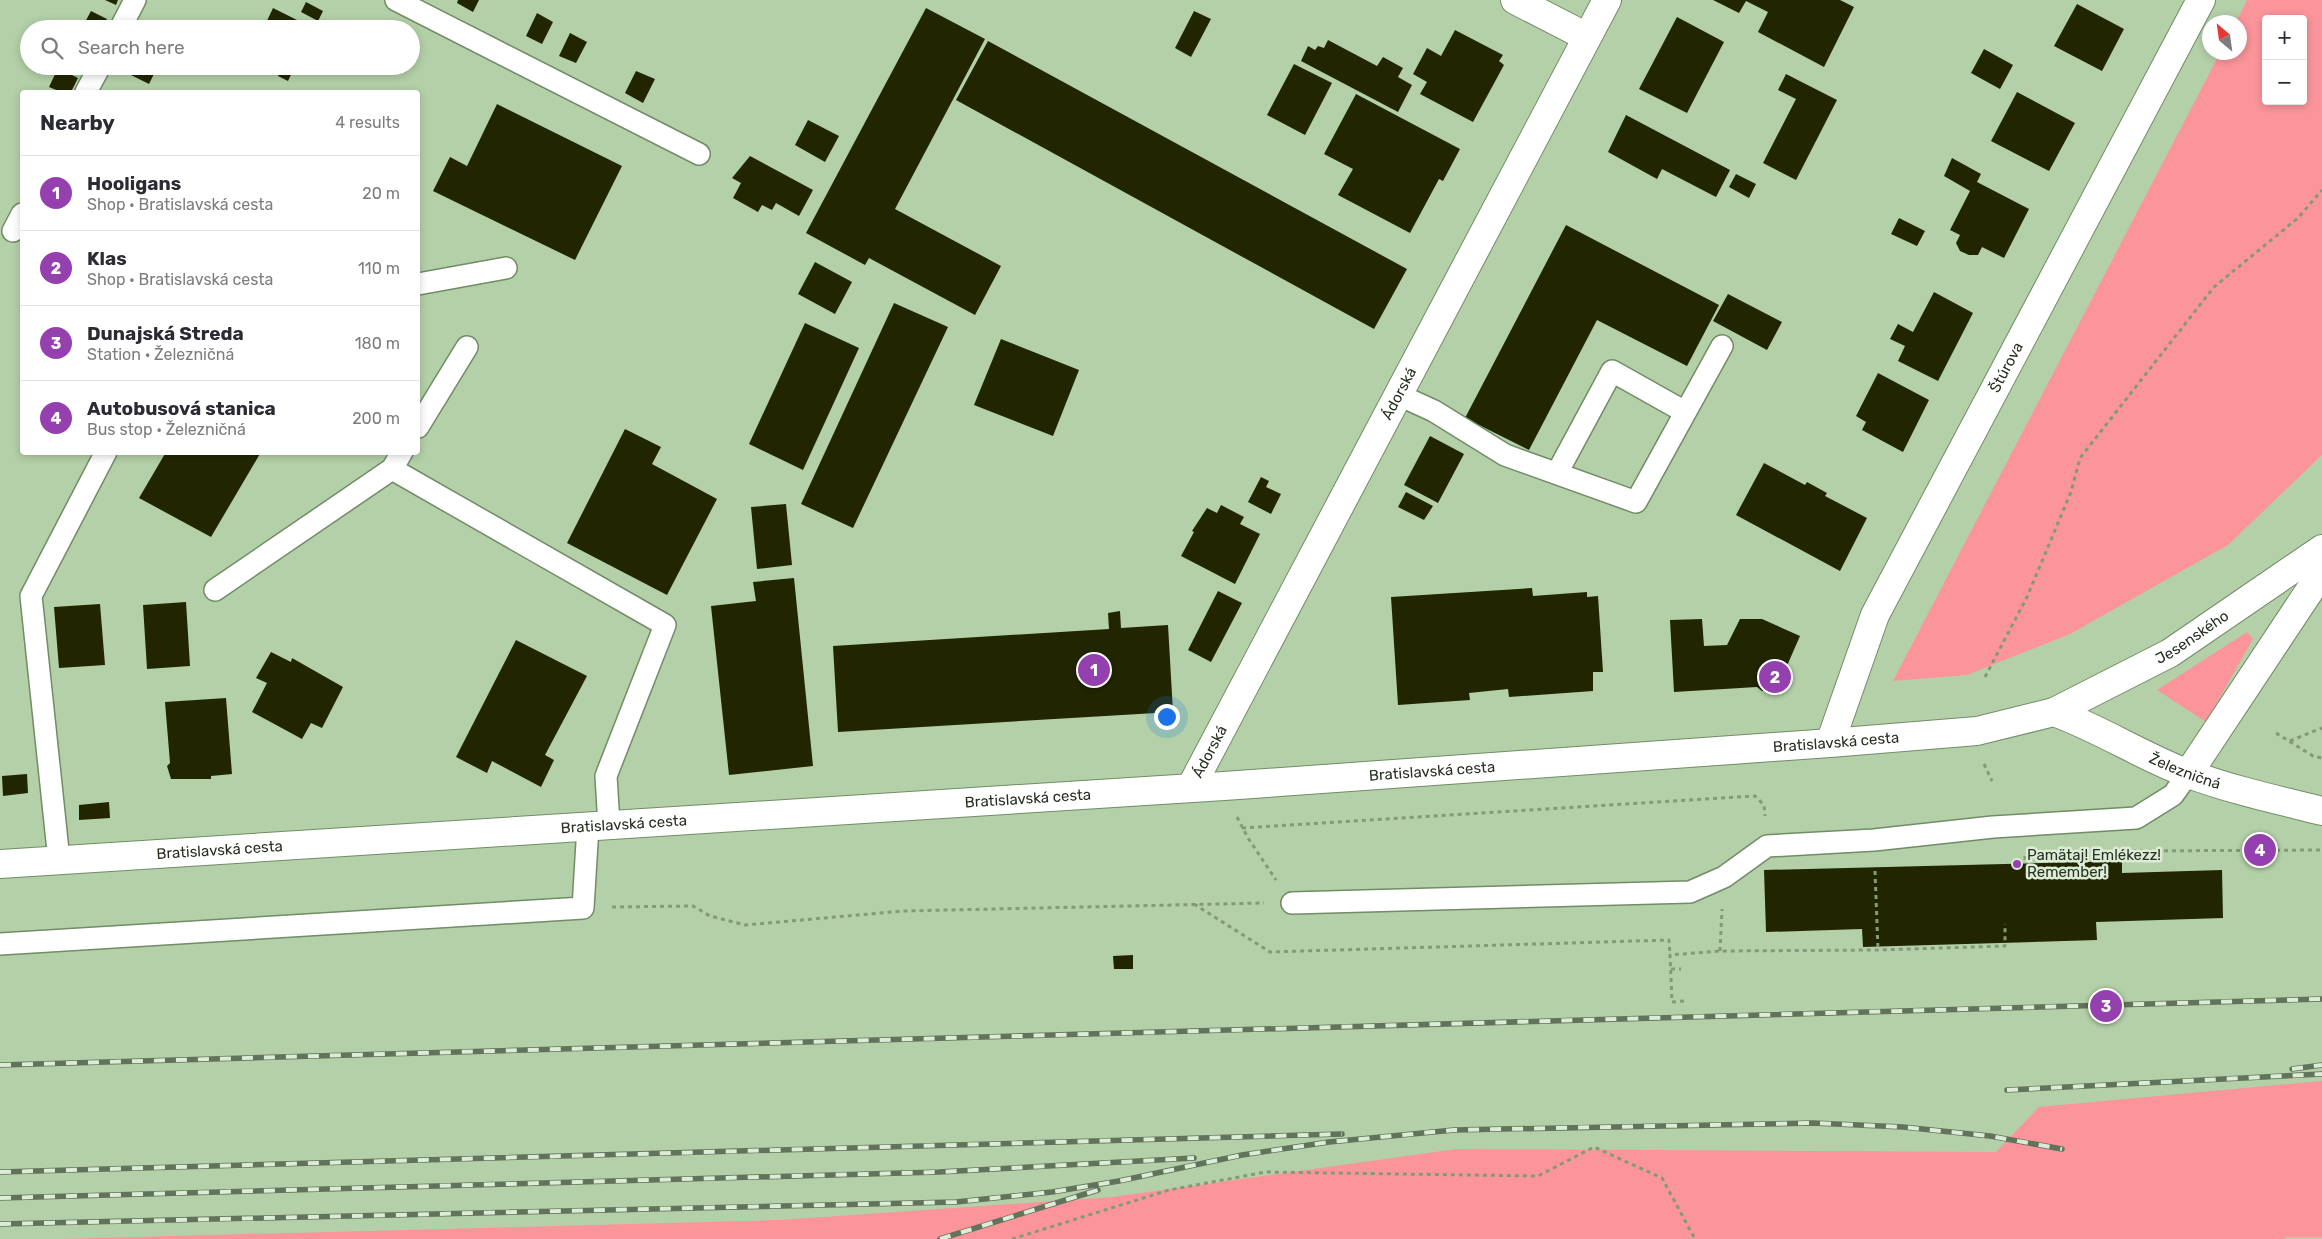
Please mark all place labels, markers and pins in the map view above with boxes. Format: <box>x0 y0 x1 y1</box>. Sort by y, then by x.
pin: 1 <box>1078 651 1110 689</box>
pin: 2 <box>1759 658 1791 696</box>
pin: 4 <box>2244 831 2276 869</box>
place label: Pamätaj! Emlékezz! Remember! <box>2027 846 2161 881</box>
marker: Pamätaj! Emlékezz! Remember! <box>2011 858 2023 870</box>
pin: 3 <box>2090 987 2122 1025</box>

